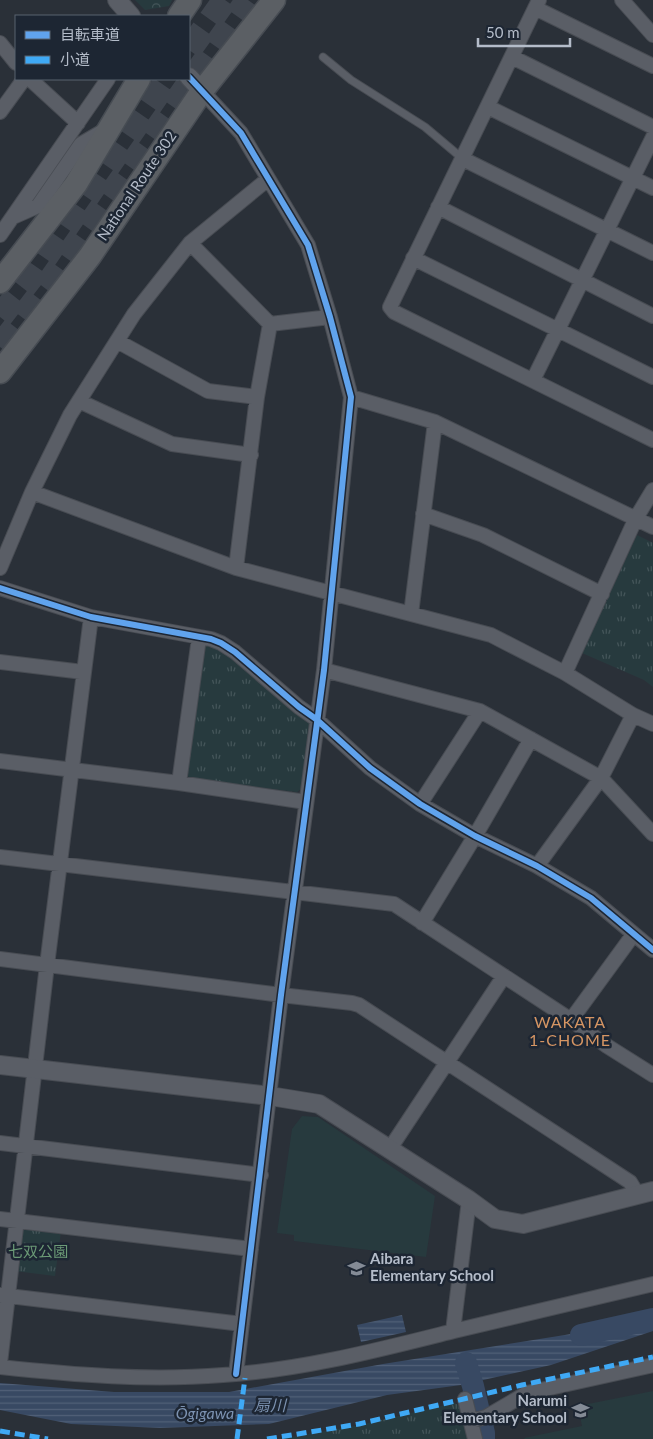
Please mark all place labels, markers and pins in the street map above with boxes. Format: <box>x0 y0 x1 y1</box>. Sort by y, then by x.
place label: Aibara Elementary School <box>369 1249 494 1284</box>
school or university icon: Aibara Elementary School <box>346 1258 366 1278</box>
place label: Narumi Elementary School <box>443 1391 567 1426</box>
school or university icon: Narumi Elementary School <box>571 1400 591 1420</box>

